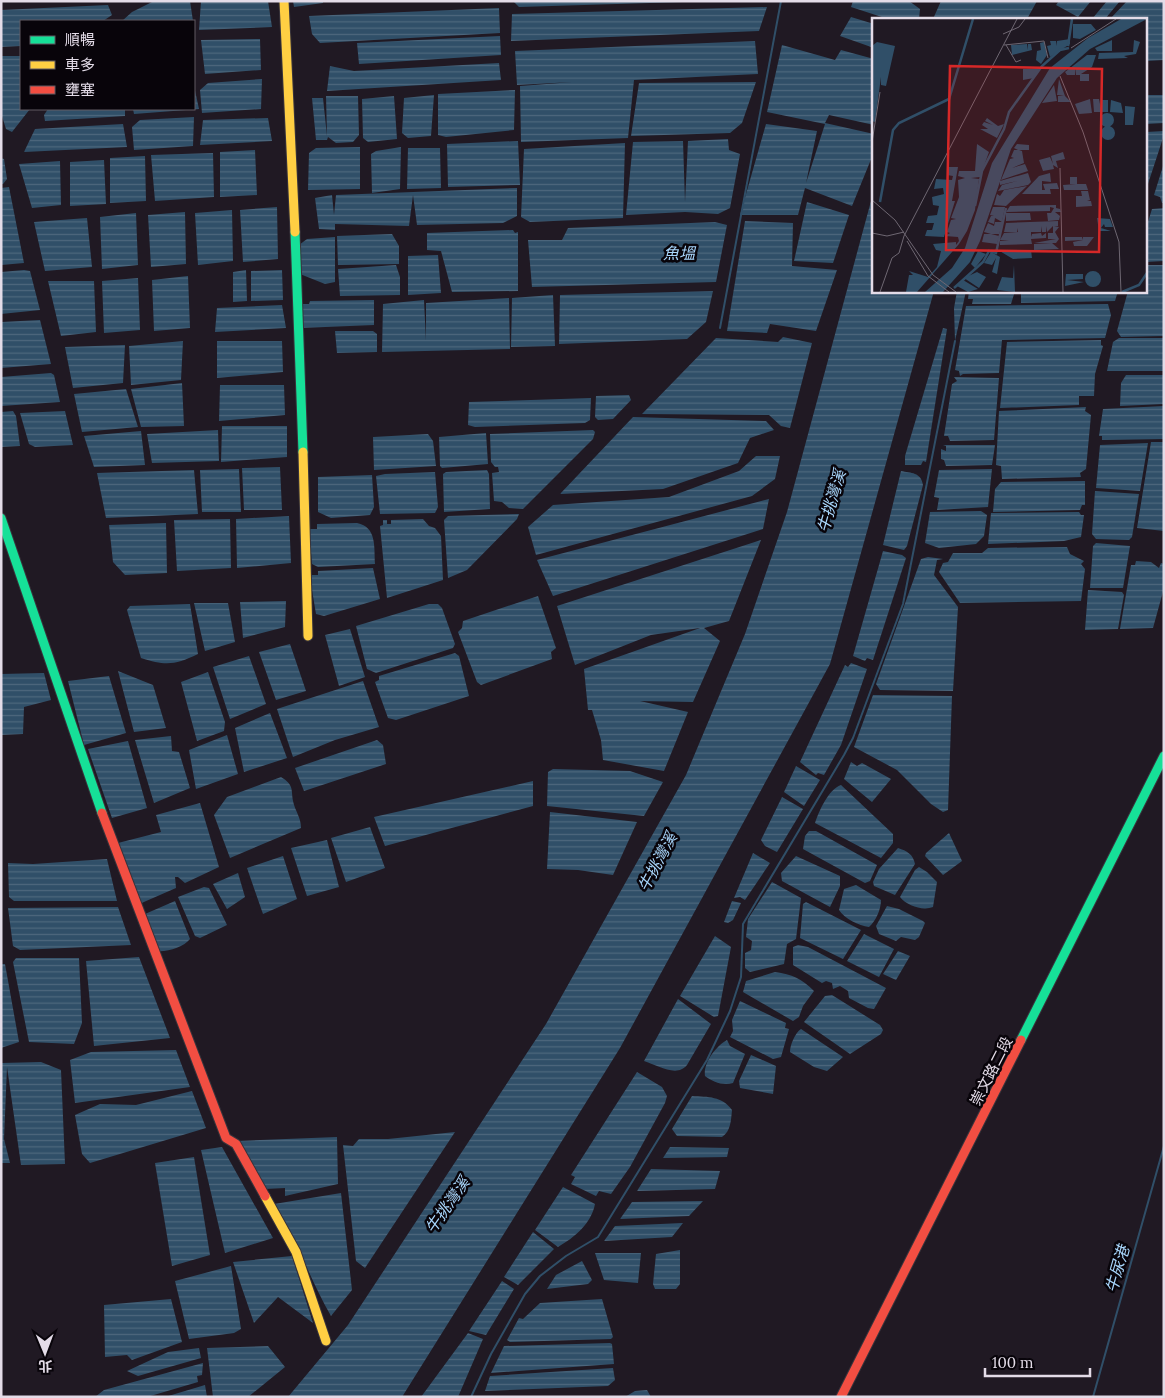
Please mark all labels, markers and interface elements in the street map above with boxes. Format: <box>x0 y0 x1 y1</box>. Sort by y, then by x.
inset map <box>872 18 1148 292</box>
legend <box>20 20 195 110</box>
text: 順暢 <box>65 30 95 49</box>
text: 車多 <box>65 55 95 74</box>
text: 壅塞 <box>65 80 95 99</box>
water label: 魚塭 <box>663 243 697 263</box>
water label: 牛挑灣溪 <box>813 466 850 535</box>
water label: 牛挑灣溪 <box>633 827 682 895</box>
street label: 崇文路二段 <box>966 1033 1016 1109</box>
water label: 牛挑灣溪 <box>420 1171 475 1237</box>
water label: 牛尿港 <box>1101 1241 1134 1295</box>
north arrow <box>20 1328 70 1378</box>
scale bar <box>985 1346 1090 1378</box>
text: 100 m <box>992 1353 1033 1372</box>
text: 北 <box>38 1357 52 1375</box>

